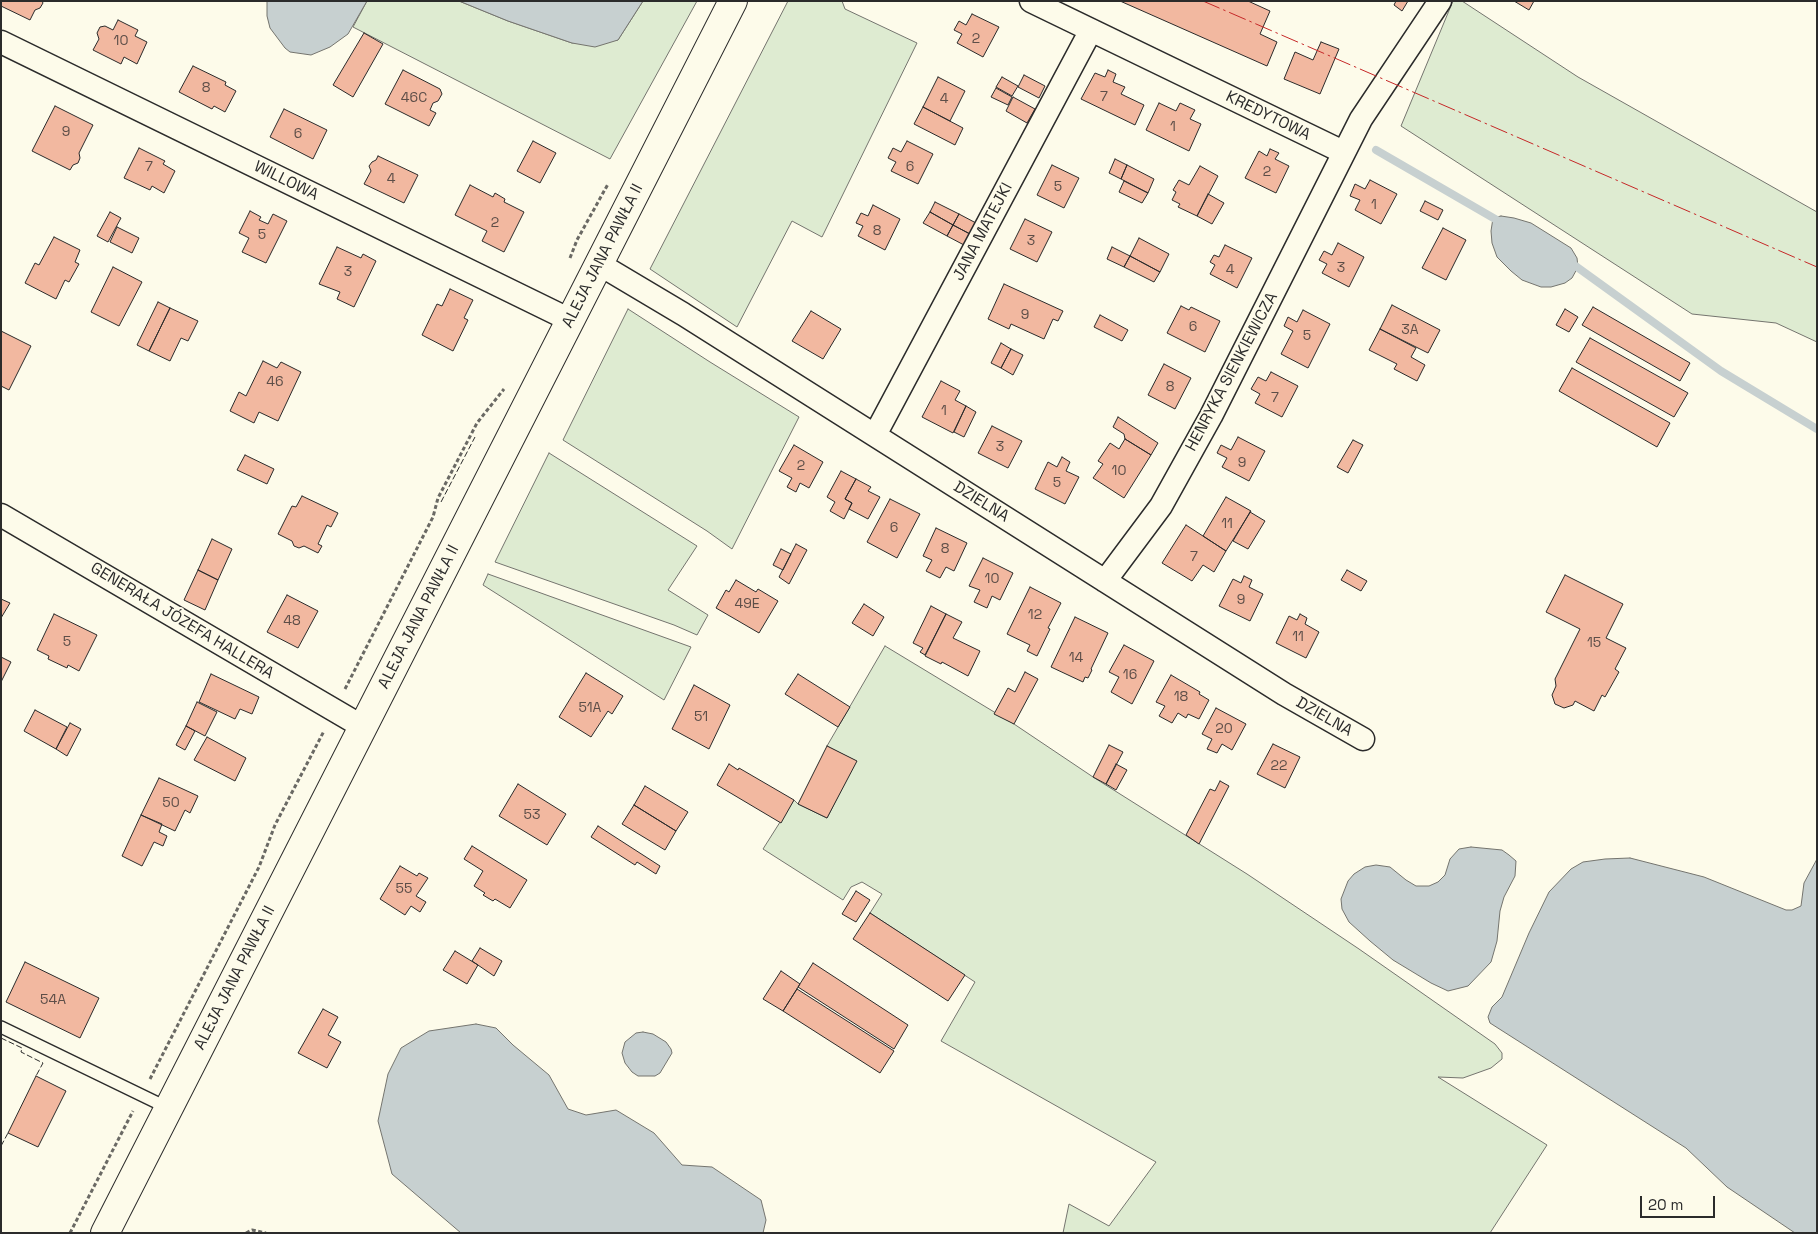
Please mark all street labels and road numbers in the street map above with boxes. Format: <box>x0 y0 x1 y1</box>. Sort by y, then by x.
street label: KREDYTOWA <box>1222 87 1314 145</box>
street label: WILLOWA <box>251 157 321 205</box>
street label: JANA MATEJKI <box>949 180 1017 284</box>
street label: ALEJA JANA PAWŁA II <box>558 181 648 331</box>
street label: HENRYKA SIENKIEWICZA <box>1182 289 1282 455</box>
street label: DZIELNA <box>950 477 1012 527</box>
street label: ALEJA JANA PAWŁA II <box>374 542 464 692</box>
street label: GENERAŁA JÓZEFA HALLERA <box>87 559 277 683</box>
street label: DZIELNA <box>1292 693 1356 741</box>
street label: ALEJA JANA PAWŁA II <box>190 903 280 1053</box>

